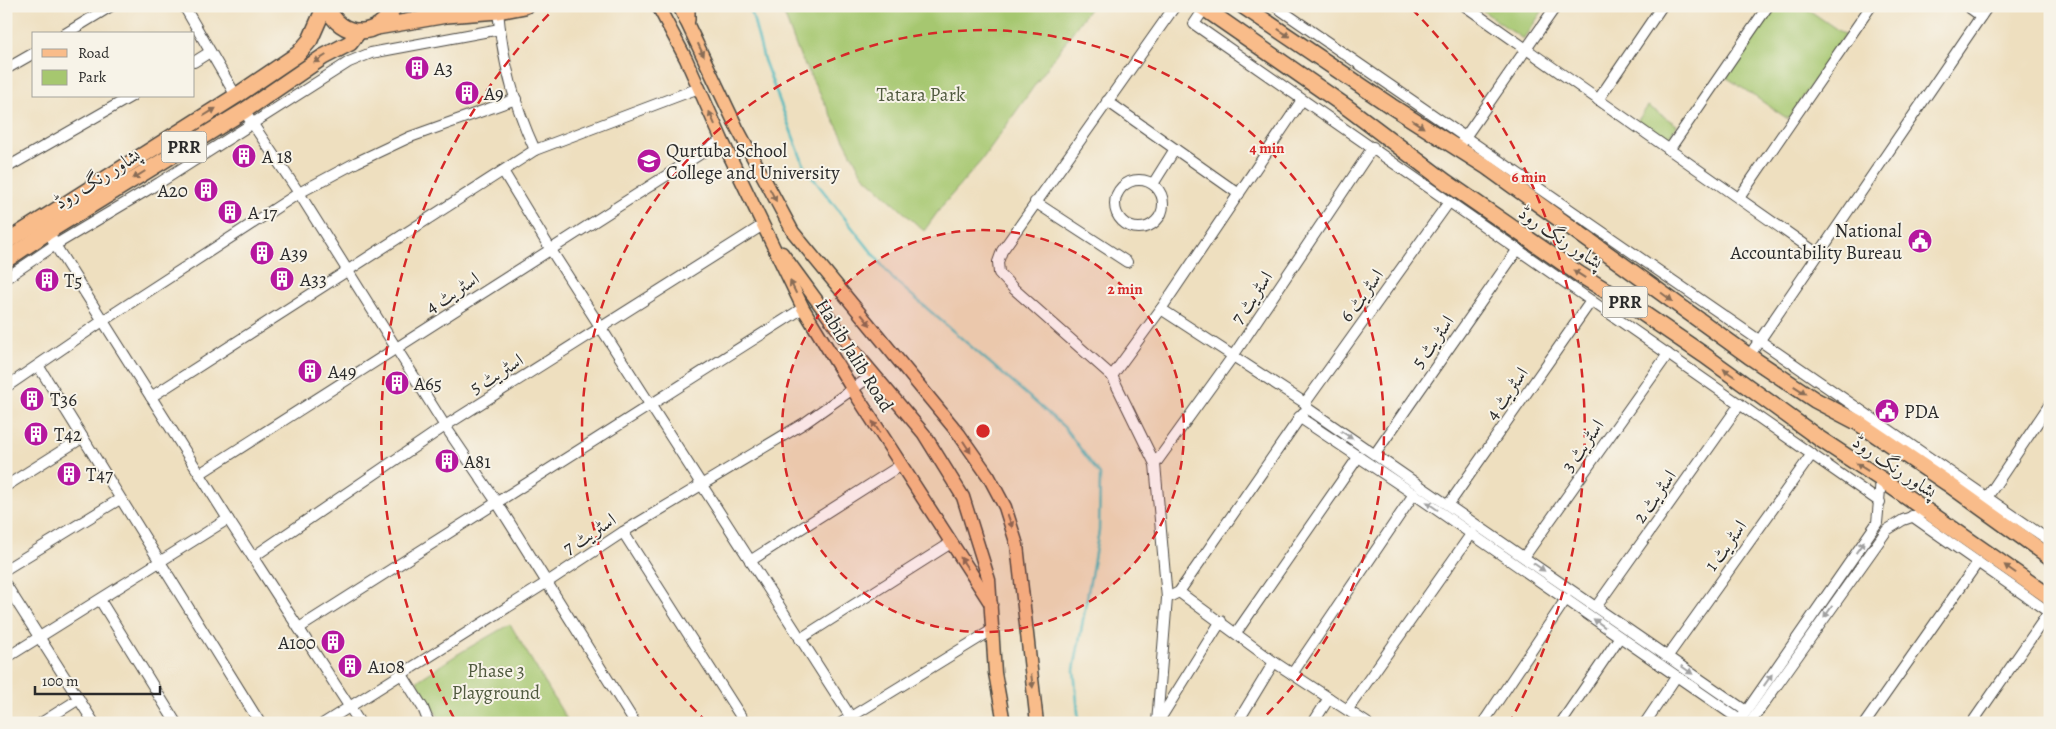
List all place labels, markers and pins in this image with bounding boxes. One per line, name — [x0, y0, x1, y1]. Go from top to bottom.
building icon: A3 — [404, 55, 430, 81]
place label: A3 — [433, 56, 453, 82]
building icon: A9 — [454, 80, 480, 106]
place label: A9 — [483, 81, 504, 107]
place label: Qurtuba School College and University — [666, 138, 840, 186]
building icon: A 18 — [231, 143, 257, 169]
place label: A 18 — [261, 144, 293, 170]
school or university icon: Qurtuba School College and University — [636, 148, 662, 174]
building icon: A20 — [193, 177, 219, 203]
place label: A20 — [157, 178, 188, 204]
building icon: A 17 — [217, 199, 243, 225]
place label: A 17 — [247, 200, 277, 226]
place label: National Accountability Bureau — [1730, 218, 1903, 266]
public building icon: National Accountability Bureau — [1907, 228, 1933, 254]
building icon: A39 — [249, 240, 275, 266]
place label: A39 — [279, 241, 308, 267]
building icon: A33 — [269, 266, 295, 292]
building icon: T5 — [34, 267, 60, 293]
place label: A33 — [299, 267, 327, 293]
place label: T5 — [64, 268, 83, 294]
building icon: A49 — [297, 358, 323, 384]
place label: A49 — [327, 359, 356, 385]
building icon: A65 — [384, 370, 410, 396]
place label: A65 — [413, 371, 442, 397]
building icon: T36 — [19, 386, 45, 412]
place label: T36 — [50, 387, 77, 413]
public building icon: PDA — [1874, 398, 1900, 424]
place label: PDA — [1904, 399, 1940, 425]
building icon: T42 — [23, 421, 49, 447]
place label: T42 — [54, 422, 82, 448]
centre of rings — [974, 422, 992, 440]
building icon: A81 — [434, 448, 460, 474]
place label: A81 — [463, 449, 491, 475]
building icon: T47 — [56, 461, 82, 487]
place label: T47 — [86, 462, 113, 488]
building icon: A100 — [320, 629, 346, 655]
place label: A100 — [277, 630, 316, 656]
building icon: A108 — [337, 653, 363, 679]
place label: A108 — [367, 654, 405, 680]

